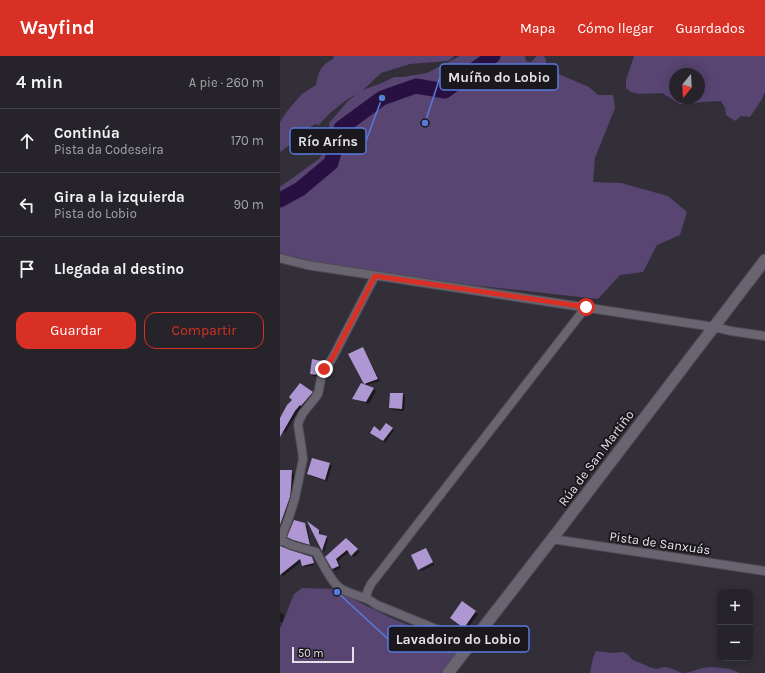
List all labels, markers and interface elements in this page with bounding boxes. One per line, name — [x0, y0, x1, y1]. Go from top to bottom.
text: Wayfind — [20, 17, 95, 39]
text: Mapa — [520, 20, 555, 37]
text: Cómo llegar — [577, 20, 653, 37]
text: Guardados — [675, 20, 745, 37]
callout: Muíño do Lobio — [440, 64, 558, 90]
north arrow — [669, 68, 705, 104]
text: Muíño do Lobio — [448, 69, 550, 86]
text: 4 min — [16, 72, 63, 92]
text: A pie · 260 m — [189, 75, 264, 90]
text: Continúa — [54, 124, 120, 142]
callout: Río Aríns — [290, 128, 366, 154]
icon: ahead — [16, 130, 38, 152]
text: 170 m — [231, 133, 264, 148]
text: Río Aríns — [298, 133, 358, 150]
text: Pista da Codeseira — [54, 142, 164, 157]
text: Gira a la izquierda — [54, 188, 185, 206]
icon: left — [16, 194, 38, 216]
text: 90 m — [233, 197, 264, 212]
text: Pista do Lobio — [54, 206, 137, 221]
icon: arrive — [16, 258, 38, 280]
text: Llegada al destino — [54, 260, 184, 278]
route start — [577, 298, 595, 316]
button: Guardar — [16, 312, 136, 349]
button: Compartir — [144, 312, 264, 349]
route end — [315, 360, 333, 378]
street label: Rúa de San Martiño — [555, 407, 637, 509]
street label: Pista de Sanxuás — [609, 528, 712, 558]
map controls — [717, 589, 753, 661]
button: + — [717, 589, 753, 625]
button: − — [717, 625, 753, 661]
callout: Lavadoiro do Lobio — [388, 626, 529, 652]
text: Lavadoiro do Lobio — [396, 631, 520, 648]
scale bar — [292, 645, 354, 664]
text: 50 m — [298, 647, 324, 660]

